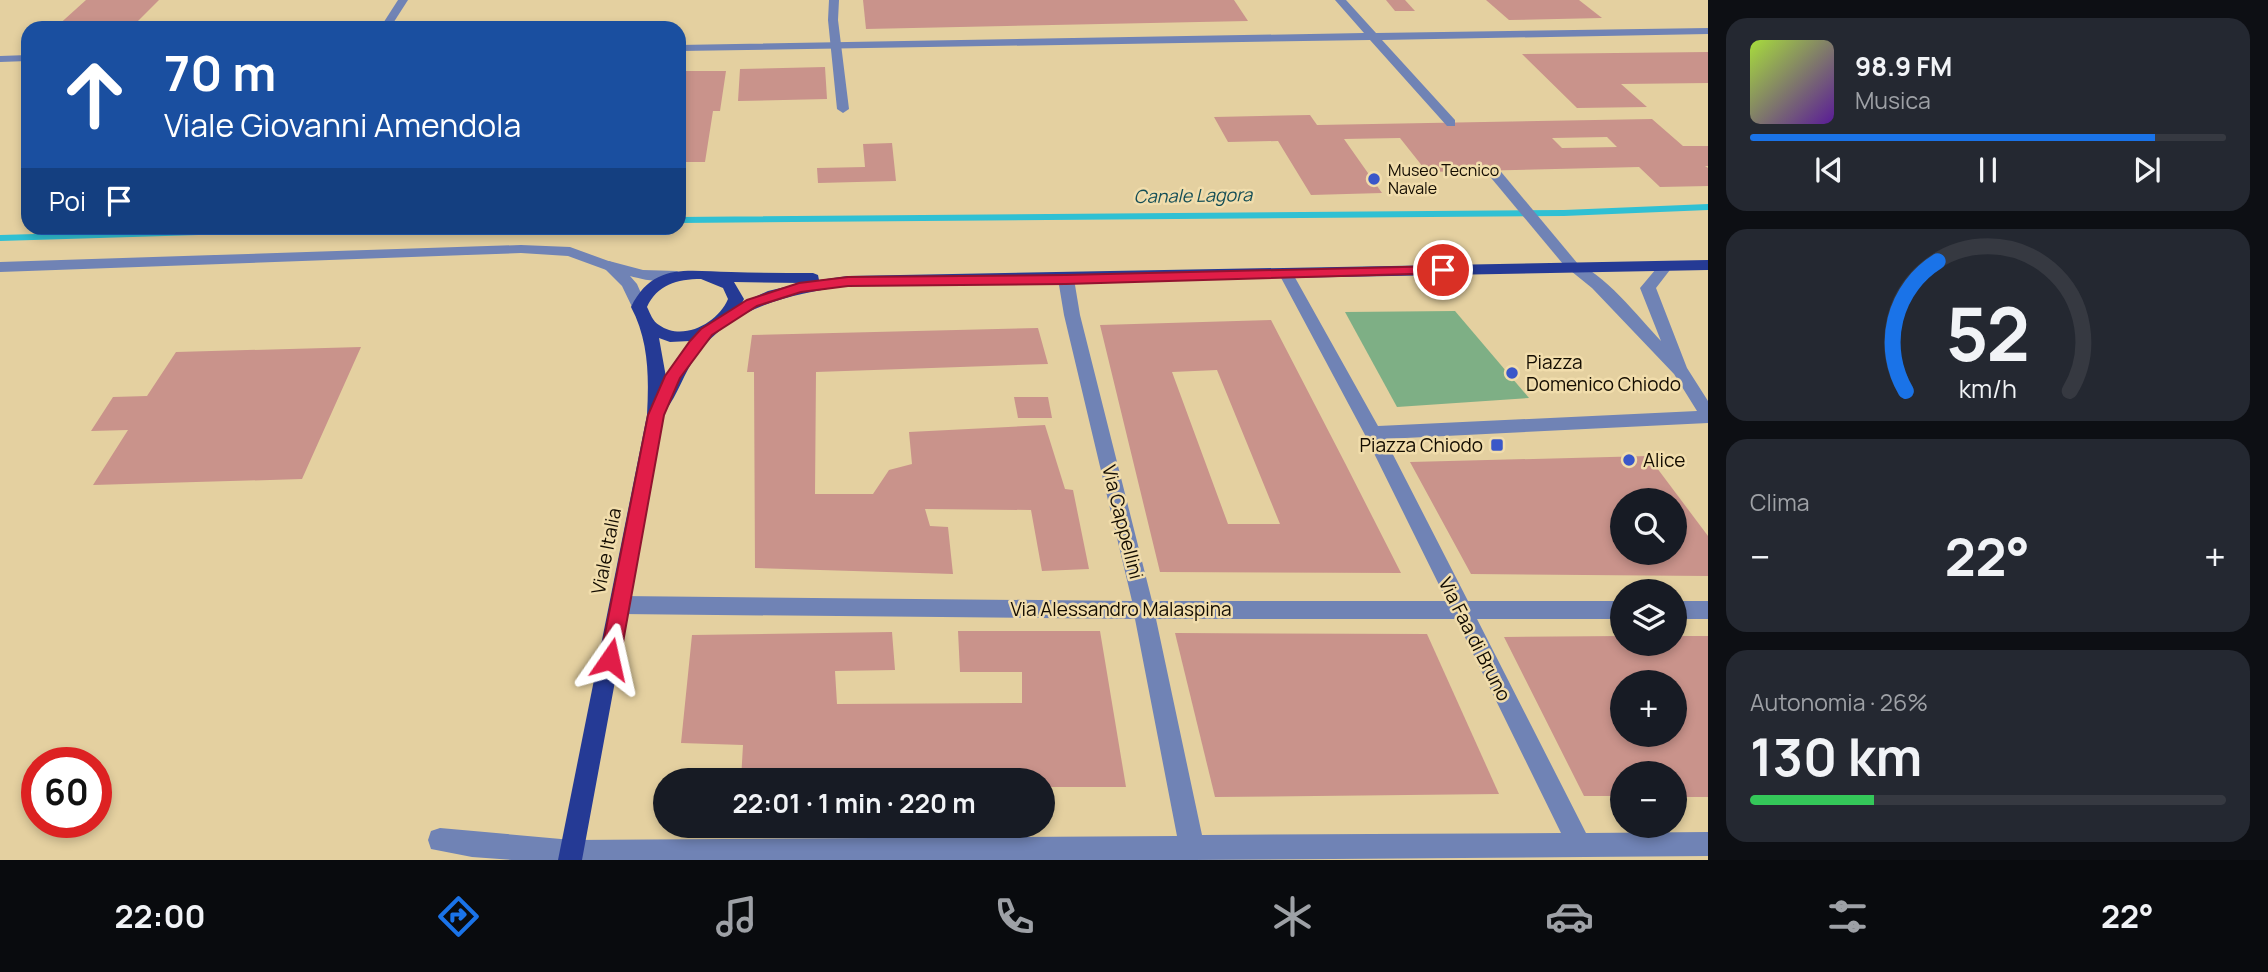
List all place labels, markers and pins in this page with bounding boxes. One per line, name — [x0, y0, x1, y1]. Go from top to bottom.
place label: Museo Tecnico Navale — [1388, 159, 1499, 199]
marker: Museo Tecnico Navale — [1366, 171, 1382, 187]
pin — [1413, 240, 1473, 300]
place label: Piazza Domenico Chiodo — [1526, 349, 1681, 397]
marker: Piazza Domenico Chiodo — [1504, 365, 1520, 381]
place label: Piazza Chiodo — [1360, 432, 1483, 458]
marker: Piazza Chiodo — [1489, 437, 1505, 453]
place label: Alice — [1643, 447, 1685, 473]
marker: Alice — [1621, 452, 1637, 468]

